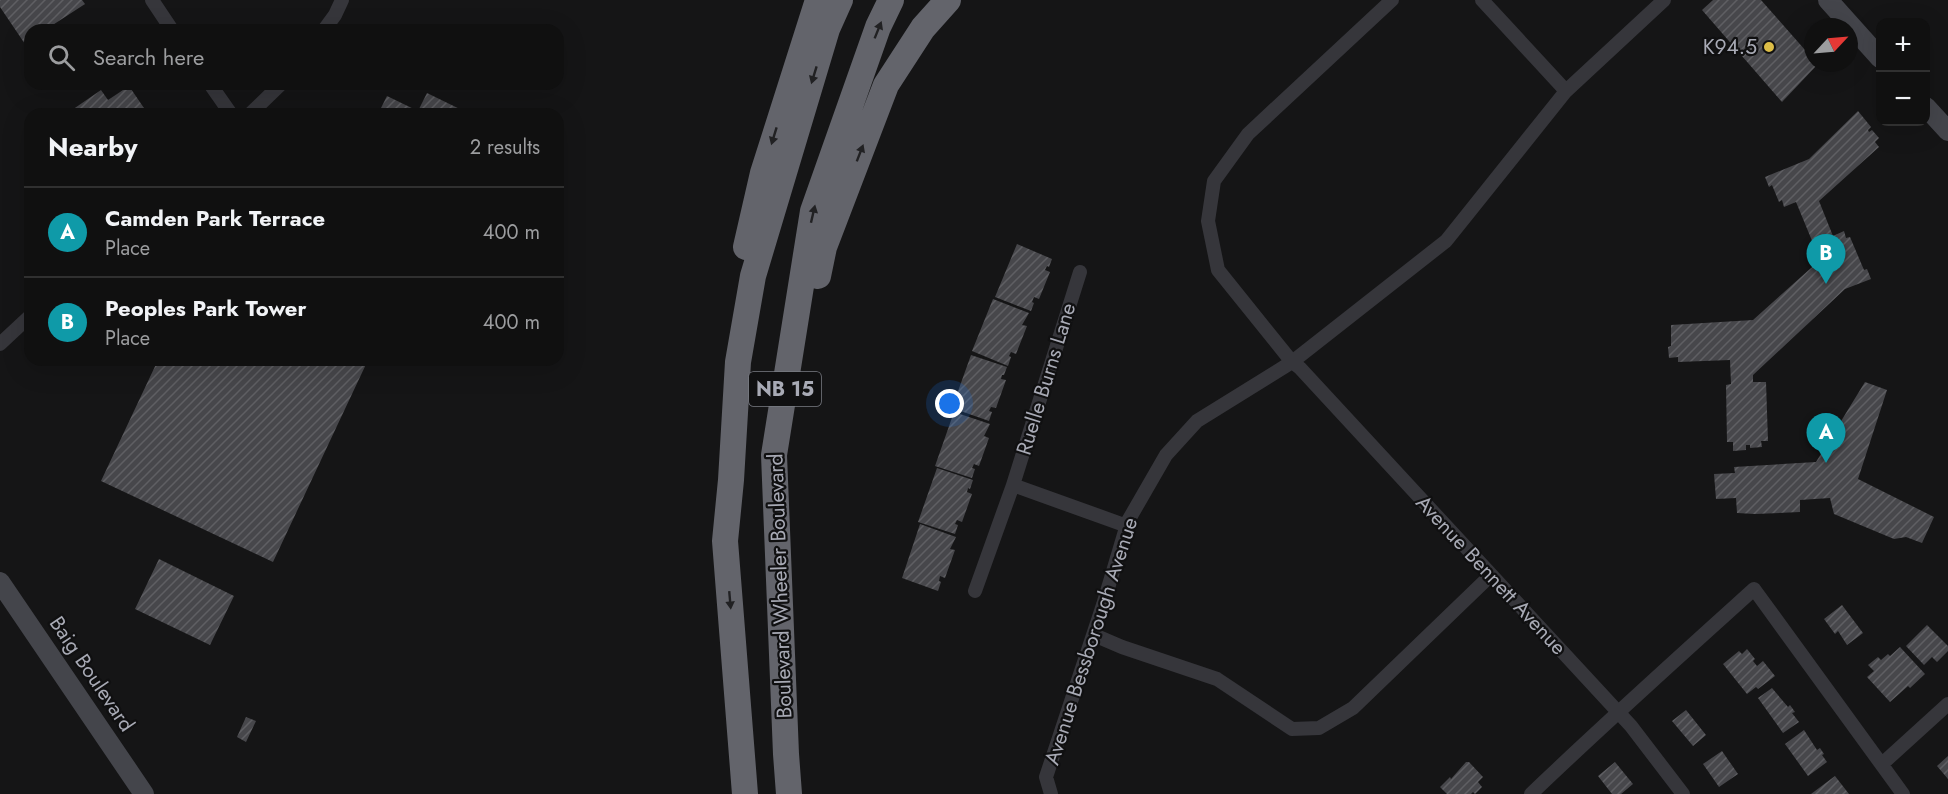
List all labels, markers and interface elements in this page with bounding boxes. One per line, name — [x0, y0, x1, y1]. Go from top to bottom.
north arrow — [1804, 18, 1858, 72]
map controls — [1876, 18, 1930, 126]
button: + — [1876, 18, 1930, 72]
one-way arrow — [874, 21, 883, 39]
search box — [24, 24, 564, 90]
place label: K94.5 — [1703, 32, 1757, 62]
marker: K94.5 — [1762, 40, 1776, 54]
icon: search — [45, 41, 78, 74]
text: Search here — [93, 41, 204, 73]
one-way arrow — [809, 66, 818, 84]
button: − — [1876, 72, 1930, 126]
one-way arrow — [769, 127, 779, 145]
text: Nearby — [48, 128, 137, 166]
text: 2 results — [470, 133, 540, 162]
one-way arrow — [856, 144, 865, 162]
text: Camden Park Terrace — [105, 202, 325, 234]
one-way arrow — [809, 205, 819, 223]
text: A — [60, 218, 75, 247]
text: 400 m — [483, 218, 540, 247]
text: Place — [105, 234, 150, 263]
pin: B — [1806, 234, 1846, 284]
text: Peoples Park Tower — [105, 292, 306, 324]
street label: Ruelle Burns Lane — [1009, 299, 1083, 459]
text: B — [61, 308, 74, 337]
text: 400 m — [483, 308, 540, 337]
text: Place — [105, 324, 150, 353]
road number: NB 15 — [749, 372, 821, 406]
your location — [935, 389, 964, 418]
pin: A — [1806, 414, 1846, 463]
street label: Boulevard Wheeler Boulevard — [760, 453, 800, 719]
street label: Avenue Bennett Avenue — [1409, 488, 1573, 662]
street label: Avenue Bessborough Avenue — [1037, 513, 1145, 769]
one-way arrow — [725, 590, 734, 609]
street label: Baig Boulevard — [42, 610, 142, 738]

